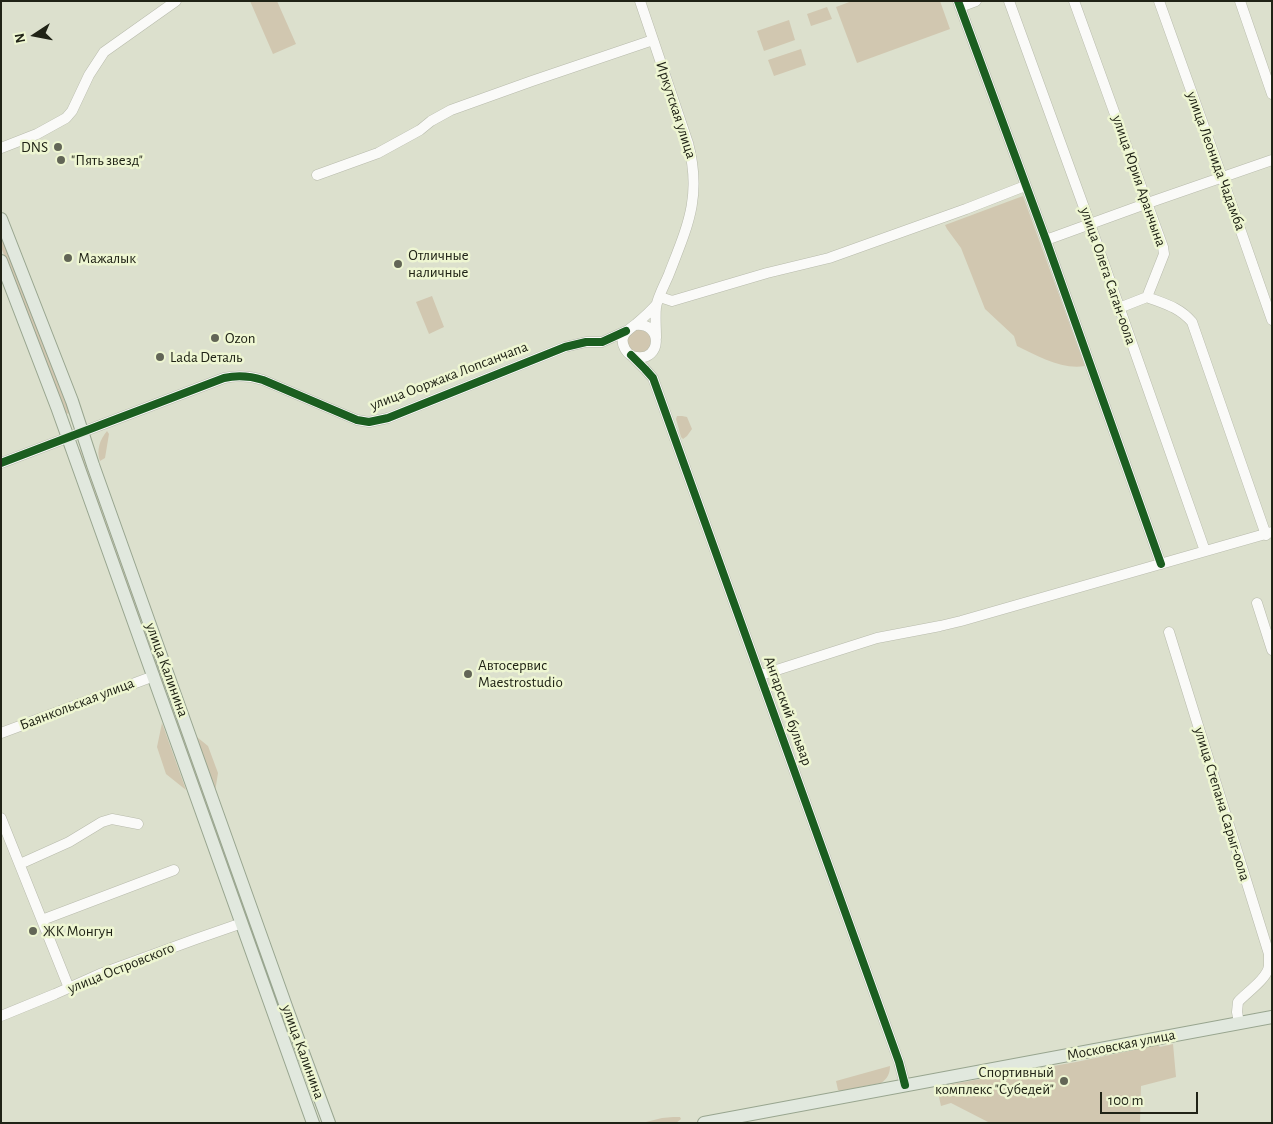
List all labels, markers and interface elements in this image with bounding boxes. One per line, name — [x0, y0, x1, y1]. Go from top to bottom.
north arrow — [10, 10, 60, 60]
text: N — [12, 32, 28, 44]
street label: Иркутская улица — [652, 59, 700, 161]
street label: улица Леонида Чадамба — [1182, 89, 1250, 233]
street label: улица Юрия Аранчына — [1108, 113, 1170, 249]
place label: DNS — [21, 138, 48, 156]
marker: DNS — [52, 141, 64, 153]
place label: "Пять звезд" — [71, 151, 143, 169]
marker: "Пять звезд" — [55, 154, 67, 166]
street label: улица Олега Саган-оола — [1076, 205, 1140, 347]
place label: Отличные наличные — [408, 246, 469, 281]
place label: Мажалык — [78, 249, 136, 267]
marker: Мажалык — [62, 252, 74, 264]
marker: Отличные наличные — [392, 258, 404, 270]
place label: Ozon — [225, 329, 255, 347]
marker: Ozon — [209, 332, 221, 344]
street label: улица Ооржака Лопсанчапа — [368, 338, 530, 414]
place label: Lada Dеталь — [170, 348, 242, 366]
marker: Lada Dеталь — [154, 351, 166, 363]
street label: улица Калинина — [142, 620, 192, 720]
street label: Ангарский бульвар — [760, 654, 816, 768]
place label: Автосервис Maestrostudio — [478, 656, 563, 691]
marker: Автосервис Maestrostudio — [462, 668, 474, 680]
street label: Баянкольская улица — [17, 674, 137, 734]
street label: улица Степана Сарыг-оола — [1190, 725, 1254, 883]
place label: ЖК Монгун — [43, 922, 113, 940]
marker: ЖК Монгун — [27, 925, 39, 937]
street label: улица Островского — [65, 938, 177, 998]
street label: улица Калинина — [278, 1002, 328, 1102]
street label: Московская улица — [1065, 1026, 1177, 1064]
place label: Спортивный комплекс "Субедей" — [935, 1063, 1054, 1098]
marker: Спортивный комплекс "Субедей" — [1058, 1075, 1070, 1087]
scale bar — [1103, 1082, 1200, 1114]
text: 100 m — [1108, 1093, 1143, 1108]

